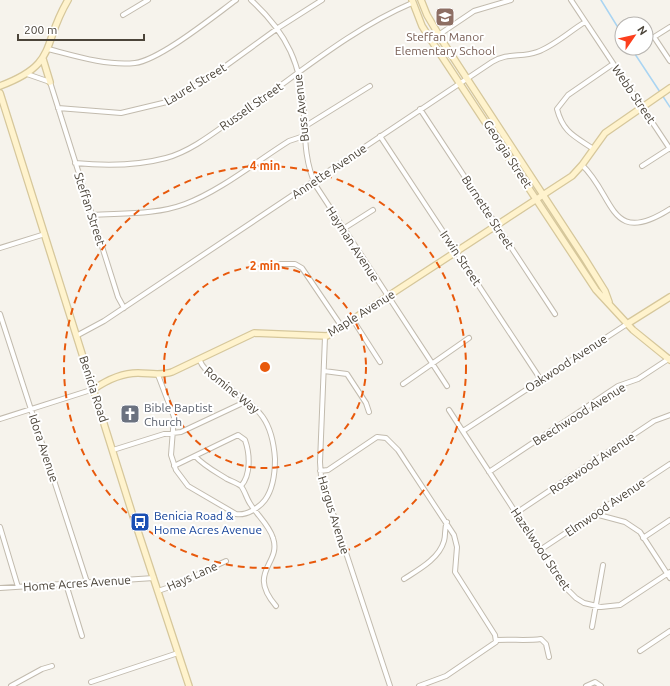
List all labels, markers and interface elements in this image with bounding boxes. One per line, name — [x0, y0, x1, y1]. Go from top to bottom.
school or university icon: Steffan Manor Elementary School — [434, 6, 456, 28]
scale bar — [18, 16, 144, 42]
north arrow — [614, 16, 654, 56]
text: 200 m — [24, 23, 57, 36]
text: N — [635, 24, 650, 37]
place label: Steffan Manor Elementary School — [395, 30, 495, 57]
street label: Laurel Street — [162, 60, 228, 108]
street label: Webb Street — [610, 62, 659, 126]
street label: Buss Avenue — [291, 73, 311, 143]
street label: Russell Street — [217, 79, 285, 133]
street label: Georgia Street — [481, 118, 535, 191]
street label: Annette Avenue — [289, 141, 369, 201]
text: 4 min — [250, 159, 280, 172]
street label: Steffan Street — [72, 171, 108, 247]
street label: Burnette Street — [459, 173, 517, 251]
street label: Hayman Avenue — [324, 204, 382, 284]
street label: Irwin Street — [438, 228, 484, 288]
text: 2 min — [250, 259, 280, 272]
street label: Maple Avenue — [325, 287, 397, 339]
street label: Oakwood Avenue — [523, 332, 609, 394]
street label: Benicia Road — [77, 354, 111, 424]
centre of rings — [258, 360, 272, 374]
street label: Romine Way — [202, 364, 262, 416]
street label: Beechwood Avenue — [530, 380, 628, 448]
place label: Bible Baptist Church — [144, 401, 213, 428]
church icon: Bible Baptist Church — [119, 403, 141, 425]
street label: Idora Avenue — [27, 412, 61, 484]
street label: Rosewood Avenue — [547, 430, 637, 496]
street label: Hargus Avenue — [316, 474, 352, 556]
street label: Elmwood Avenue — [562, 475, 648, 539]
street label: Hazelwood Street — [509, 505, 573, 593]
place label: Benicia Road & Home Acres Avenue — [154, 509, 262, 536]
bus stop icon: Benicia Road & Home Acres Avenue — [129, 511, 151, 533]
street label: Hays Lane — [165, 559, 219, 593]
street label: Home Acres Avenue — [23, 573, 131, 593]

